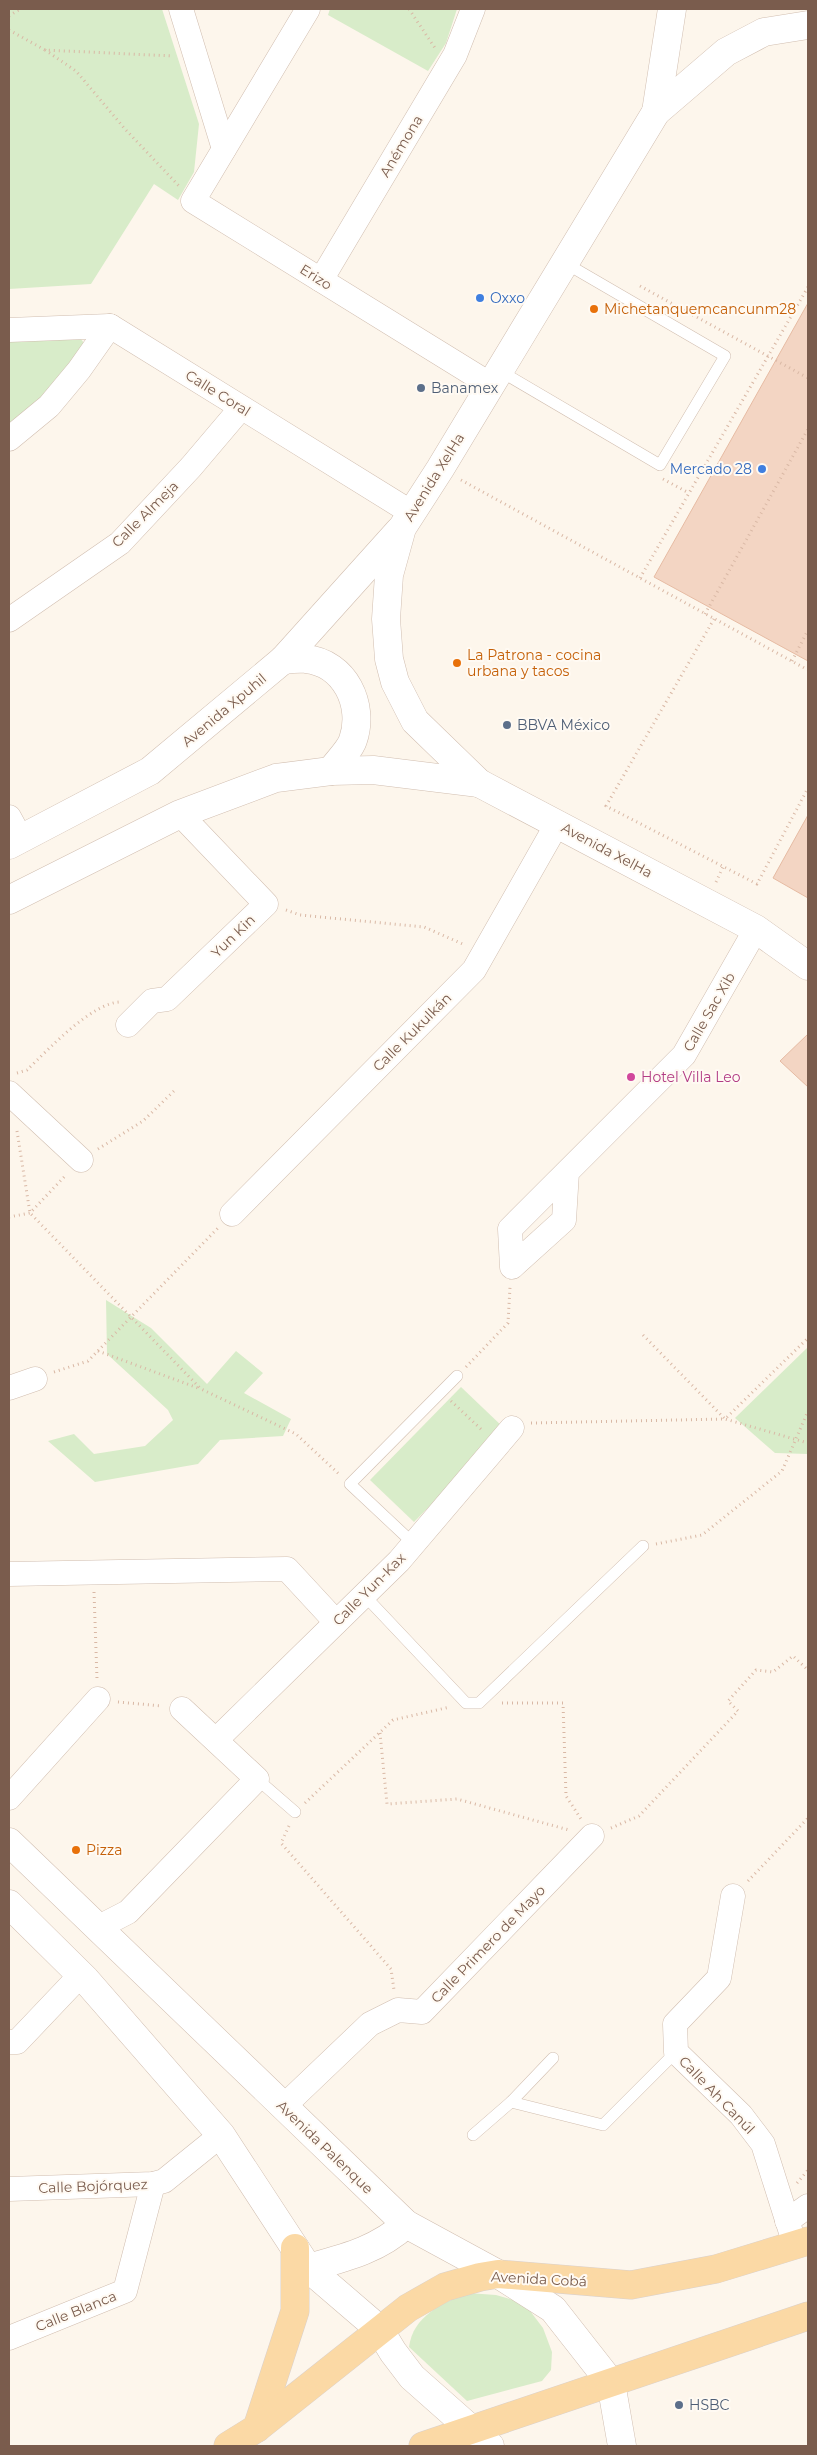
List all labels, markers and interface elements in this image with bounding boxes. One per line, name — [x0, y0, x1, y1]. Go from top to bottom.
street label: Anémona — [375, 112, 427, 180]
street label: Erizo — [297, 260, 336, 294]
place label: Oxxo — [490, 289, 525, 307]
marker: Oxxo — [474, 292, 486, 304]
place label: Michetanquemcancunm28 — [604, 300, 796, 318]
marker: Michetanquemcancunm28 — [588, 303, 600, 315]
street label: Calle Coral — [182, 366, 254, 420]
place label: Banamex — [431, 379, 499, 397]
marker: Banamex — [415, 382, 427, 394]
street label: Avenida XelHa — [400, 429, 468, 525]
place label: Mercado 28 — [670, 460, 752, 478]
marker: Mercado 28 — [756, 463, 768, 475]
street label: Calle Almeja — [108, 477, 182, 551]
place label: La Patrona - cocina urbana y tacos — [467, 646, 601, 680]
marker: La Patrona - cocina urbana y tacos — [451, 657, 463, 669]
street label: Avenida Xpuhil — [178, 669, 270, 751]
place label: BBVA México — [517, 716, 610, 734]
marker: BBVA México — [501, 719, 513, 731]
street label: Avenida XelHa — [558, 818, 656, 882]
street label: Yun Kin — [207, 911, 259, 961]
street label: Calle Sac Xib — [679, 969, 739, 1055]
street label: Calle Kukulkán — [369, 989, 455, 1075]
place label: Hotel Villa Leo — [641, 1068, 741, 1086]
marker: Hotel Villa Leo — [625, 1071, 637, 1083]
street label: Calle Yun-Kax — [329, 1548, 410, 1629]
place label: Pizza — [86, 1841, 122, 1859]
marker: Pizza — [70, 1844, 82, 1856]
street label: Calle Primero de Mayo — [427, 1881, 549, 2007]
street label: Calle Ah Canúl — [675, 2052, 759, 2138]
street label: Avenida Palenque — [273, 2096, 377, 2198]
street label: Calle Bojórquez — [38, 2175, 148, 2197]
street label: Avenida Cobá — [490, 2267, 588, 2291]
street label: Calle Blanca — [33, 2287, 119, 2335]
place label: HSBC — [689, 2396, 730, 2414]
marker: HSBC — [673, 2399, 685, 2411]

